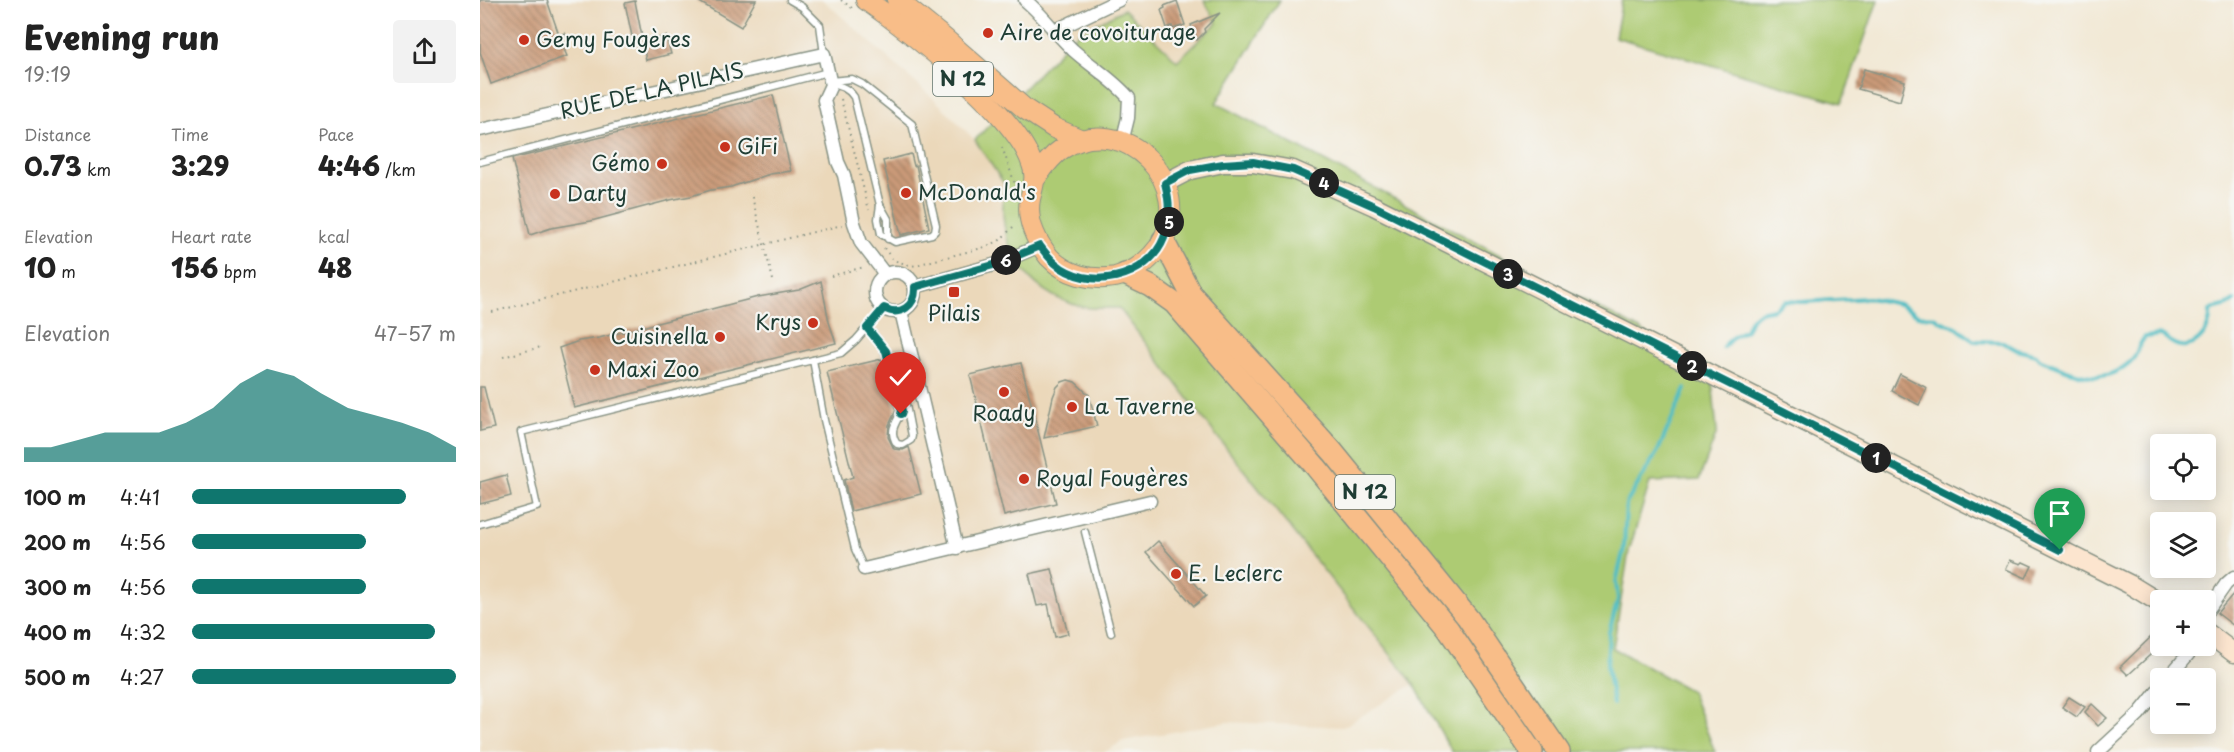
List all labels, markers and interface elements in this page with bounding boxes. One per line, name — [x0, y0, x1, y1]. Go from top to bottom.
text: Evening run — [24, 11, 219, 61]
place label: Aire de covoiturage — [1000, 15, 1196, 47]
button: share — [393, 20, 456, 83]
place label: Gemy Fougères — [536, 22, 691, 54]
marker: Aire de covoiturage — [981, 26, 995, 40]
marker: Gemy Fougères — [517, 33, 531, 47]
street label: RUE DE LA PILAIS — [556, 52, 747, 126]
text: 19:19 — [24, 59, 71, 89]
road number: N 12 — [933, 62, 993, 96]
text: Distance — [24, 122, 91, 146]
text: Time — [171, 122, 209, 146]
text: Pace — [318, 122, 354, 146]
place label: GiFi — [737, 129, 778, 161]
marker: GiFi — [718, 140, 732, 154]
text: 0.73 — [24, 146, 82, 185]
text: 3:29 — [171, 146, 229, 185]
text: 4:46 — [318, 146, 380, 185]
place label: Gémo — [591, 146, 650, 178]
text: km — [82, 157, 111, 181]
text: /km — [380, 157, 416, 181]
marker: Gémo — [655, 157, 669, 171]
pin: 4 — [1309, 168, 1339, 198]
text: 4 — [1319, 171, 1329, 195]
place label: McDonald's — [918, 175, 1036, 207]
place label: Darty — [567, 176, 627, 208]
marker: McDonald's — [899, 186, 913, 200]
marker: Darty — [548, 187, 562, 201]
pin: 5 — [1154, 207, 1184, 237]
text: 5 — [1164, 210, 1174, 234]
text: Elevation — [24, 224, 93, 248]
text: Heart rate — [171, 224, 252, 248]
text: kcal — [318, 224, 350, 248]
pin: 6 — [991, 245, 1021, 275]
text: 10 — [24, 248, 56, 287]
text: 156 — [171, 248, 218, 287]
text: 48 — [318, 248, 352, 287]
text: 6 — [1000, 248, 1012, 272]
text: m — [56, 259, 76, 283]
text: bpm — [218, 259, 257, 283]
pin: 3 — [1493, 259, 1523, 289]
text: 3 — [1503, 262, 1513, 286]
marker: Pilais — [947, 285, 961, 299]
place label: Pilais — [928, 296, 980, 328]
place label: Krys — [755, 305, 801, 337]
marker: Krys — [806, 316, 820, 330]
text: Elevation — [24, 318, 110, 348]
text: 47–57 m — [374, 318, 456, 348]
place label: Cuisinella — [610, 319, 708, 351]
marker: Cuisinella — [713, 330, 727, 344]
pin: 2 — [1677, 351, 1707, 381]
place label: Maxi Zoo — [607, 352, 699, 384]
pin — [875, 352, 926, 414]
text: 2 — [1686, 354, 1698, 378]
icon: check — [884, 361, 917, 394]
marker: Maxi Zoo — [588, 363, 602, 377]
marker: Roady — [997, 385, 1011, 399]
place label: La Taverne — [1084, 389, 1195, 421]
place label: Roady — [973, 396, 1035, 428]
marker: La Taverne — [1065, 400, 1079, 414]
map controls — [2150, 434, 2216, 734]
button: locate — [2150, 434, 2216, 500]
pin: 1 — [1861, 443, 1891, 473]
text: 1 — [1872, 446, 1880, 470]
place label: Royal Fougères — [1036, 461, 1188, 493]
marker: Royal Fougères — [1017, 472, 1031, 486]
road number: N 12 — [1335, 475, 1395, 509]
text: 100 m — [24, 482, 86, 512]
text: 4:41 — [120, 482, 160, 512]
pin — [2034, 488, 2085, 550]
icon: arrive — [2043, 497, 2076, 530]
button: layers — [2150, 512, 2216, 578]
text: 200 m — [24, 527, 91, 557]
text: 4:56 — [120, 527, 166, 557]
place label: E. Leclerc — [1188, 556, 1283, 588]
marker: E. Leclerc — [1169, 567, 1183, 581]
text: 300 m — [24, 572, 92, 602]
text: 4:56 — [120, 572, 166, 602]
button: + — [2150, 590, 2216, 656]
text: 400 m — [24, 617, 92, 647]
text: 4:32 — [120, 617, 166, 647]
text: 500 m — [24, 662, 91, 692]
text: 4:27 — [120, 662, 164, 692]
button: − — [2150, 668, 2216, 734]

